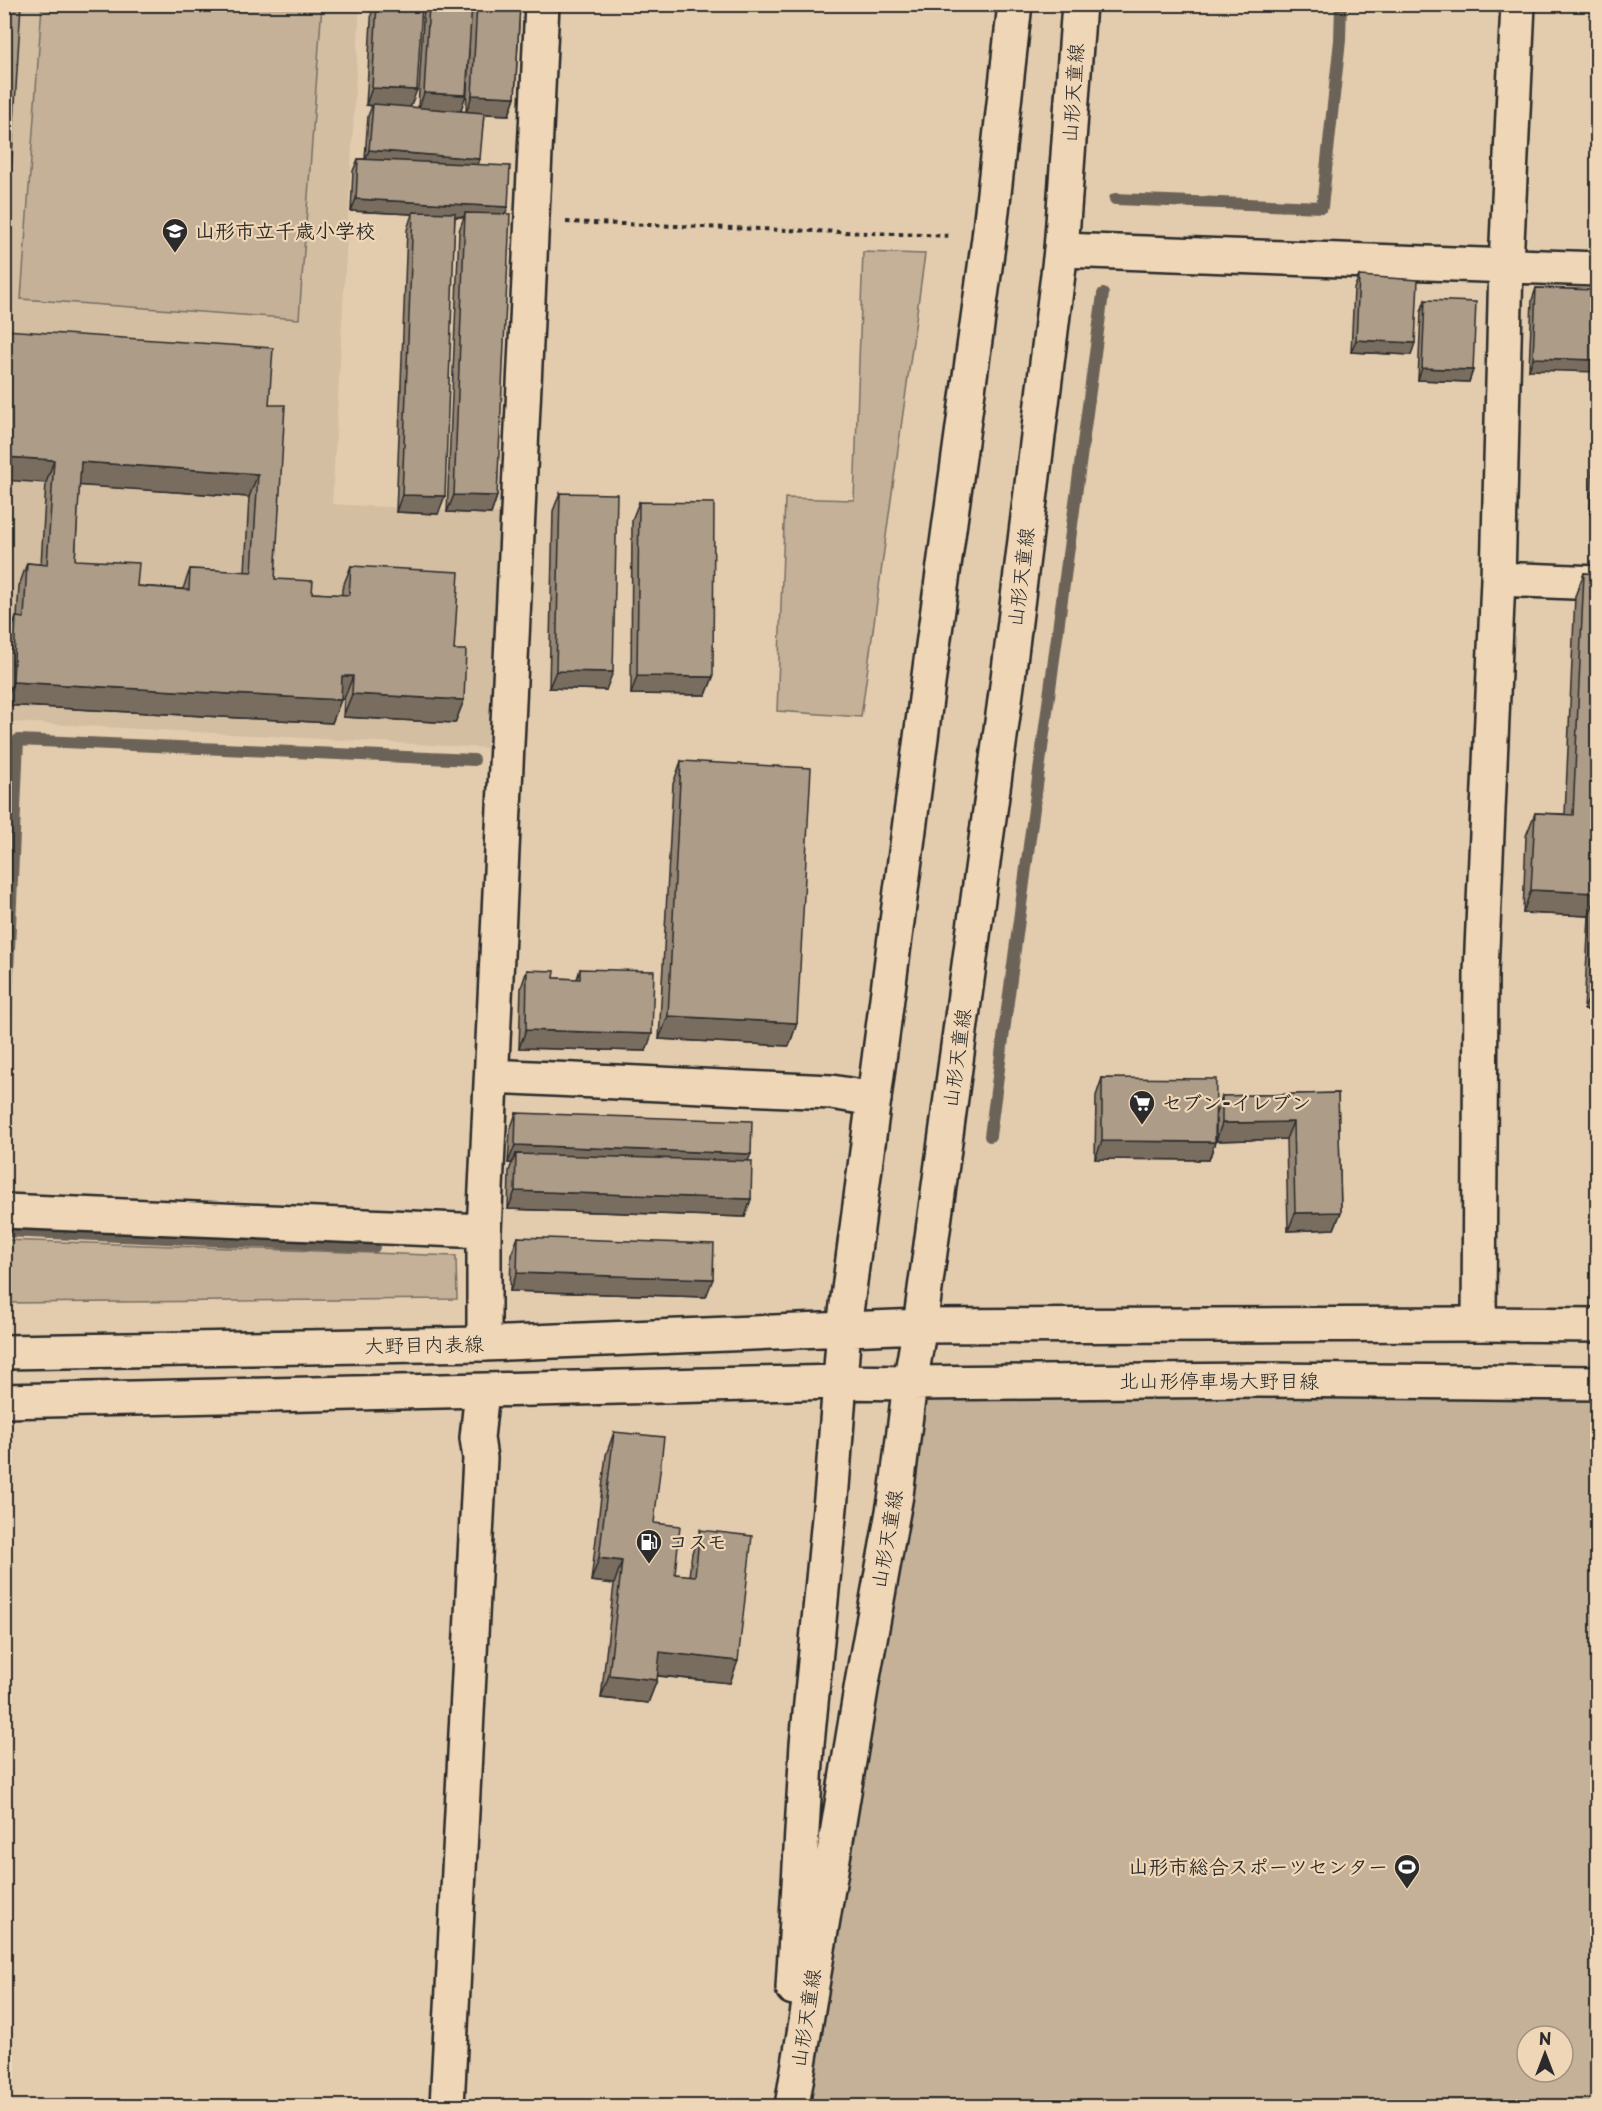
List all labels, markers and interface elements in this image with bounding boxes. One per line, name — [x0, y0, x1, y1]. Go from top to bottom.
street label: 山形天童線 — [1054, 42, 1090, 144]
place label: 山形市立千歳小学校 — [195, 215, 375, 245]
school or university icon: 山形市立千歳小学校 — [160, 216, 190, 254]
street label: 山形天童線 — [999, 525, 1041, 628]
street label: 山形天童線 — [934, 1006, 978, 1109]
place label: セブン-イレブン — [1162, 1087, 1311, 1117]
supermarket icon: セブン-イレブン — [1127, 1088, 1157, 1126]
street label: 大野目内表線 — [364, 1328, 484, 1360]
street label: 北山形停車場大野目線 — [1119, 1365, 1319, 1395]
street label: 山形天童線 — [863, 1487, 909, 1591]
place label: コスモ — [668, 1526, 727, 1556]
fuel station icon: コスモ — [634, 1527, 664, 1565]
place label: 山形市総合スポーツセンター — [1128, 1851, 1388, 1881]
sports icon: 山形市総合スポーツセンター — [1392, 1852, 1422, 1890]
street label: 山形天童線 — [782, 1966, 828, 2070]
north arrow — [1515, 2024, 1575, 2084]
text: N — [1539, 2026, 1551, 2050]

